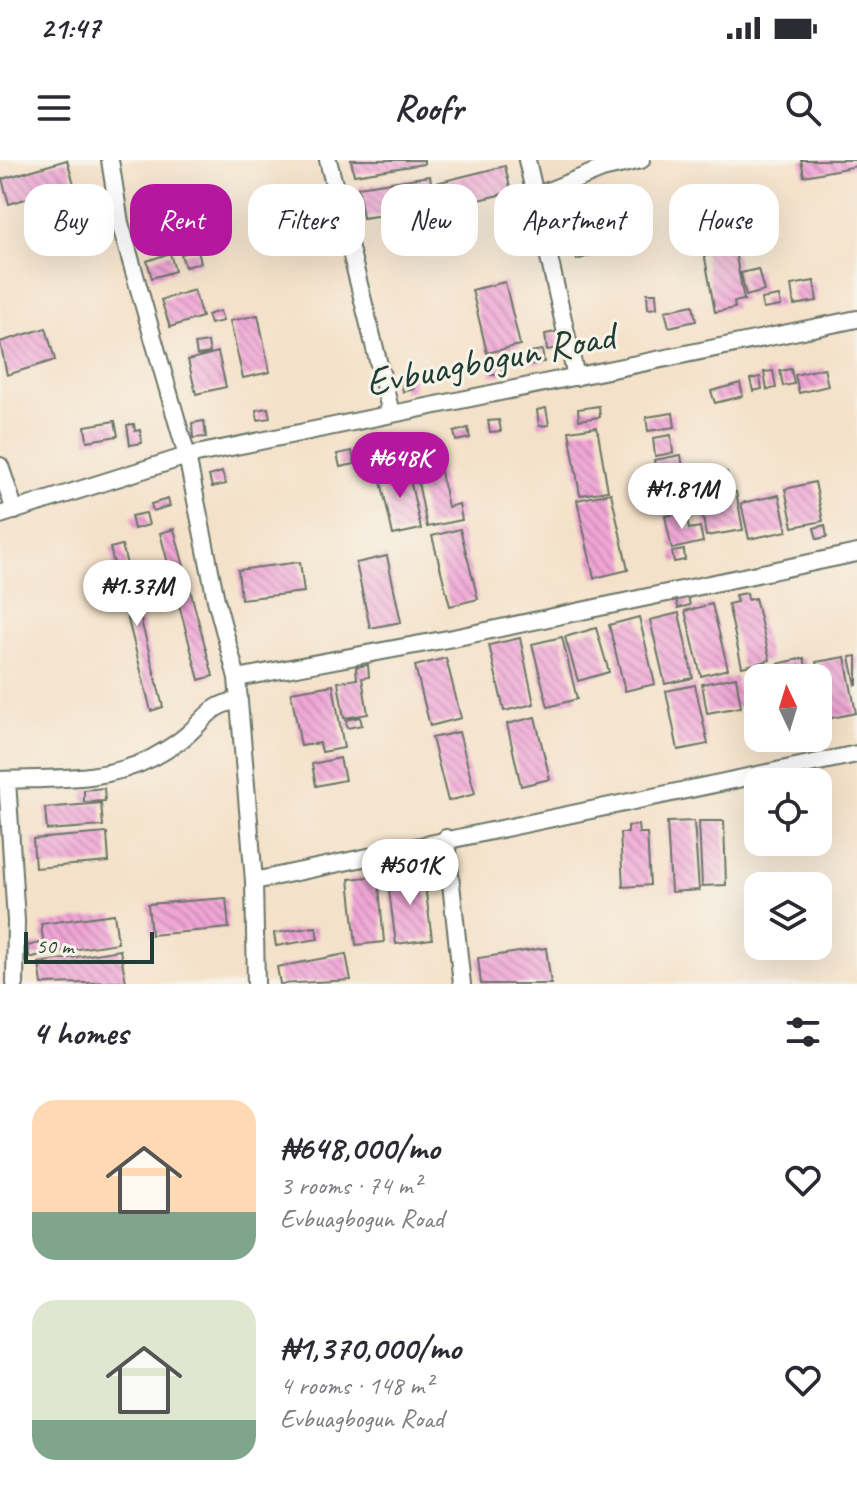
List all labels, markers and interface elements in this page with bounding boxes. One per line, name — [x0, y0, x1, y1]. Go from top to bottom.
text: 21:47 — [40, 9, 100, 47]
text: Roofr — [394, 85, 463, 131]
icon: menu — [32, 86, 76, 130]
icon: search — [781, 86, 825, 130]
chip: Buy — [24, 184, 114, 256]
chip: Rent — [130, 184, 232, 256]
chip: Filters — [248, 184, 365, 256]
chip: New — [381, 184, 478, 256]
chip: Apartment — [494, 184, 653, 256]
chip: House — [669, 184, 779, 256]
street label: Evbuagbogun Road — [362, 309, 625, 408]
pin: ₦648K — [344, 432, 456, 500]
text: ₦648K — [369, 441, 431, 474]
pin: ₦1.81M — [617, 463, 747, 531]
text: ₦1.81M — [646, 472, 718, 505]
pin: ₦1.37M — [72, 560, 202, 628]
text: ₦1.37M — [101, 569, 173, 602]
north arrow — [744, 664, 832, 752]
map controls — [744, 664, 832, 960]
button: locate — [744, 768, 832, 856]
pin: ₦501K — [354, 839, 466, 907]
text: ₦501K — [380, 848, 440, 881]
button: layers — [744, 872, 832, 960]
scale bar — [24, 928, 154, 964]
text: 50 m — [36, 932, 73, 960]
icon: filters — [781, 1010, 825, 1054]
text: 4 homes — [32, 1011, 128, 1054]
text: ₦648,000/mo — [280, 1126, 440, 1169]
icon: home — [96, 1132, 192, 1228]
icon: heart — [781, 1158, 825, 1202]
text: 3 rooms · 74 m² — [280, 1169, 421, 1202]
text: Evbuagbogun Road — [280, 1202, 444, 1235]
text: ₦1,370,000/mo — [280, 1326, 461, 1369]
icon: home — [96, 1332, 192, 1428]
icon: heart — [781, 1358, 825, 1402]
text: 4 rooms · 148 m² — [280, 1369, 432, 1402]
text: Evbuagbogun Road — [280, 1402, 444, 1435]

